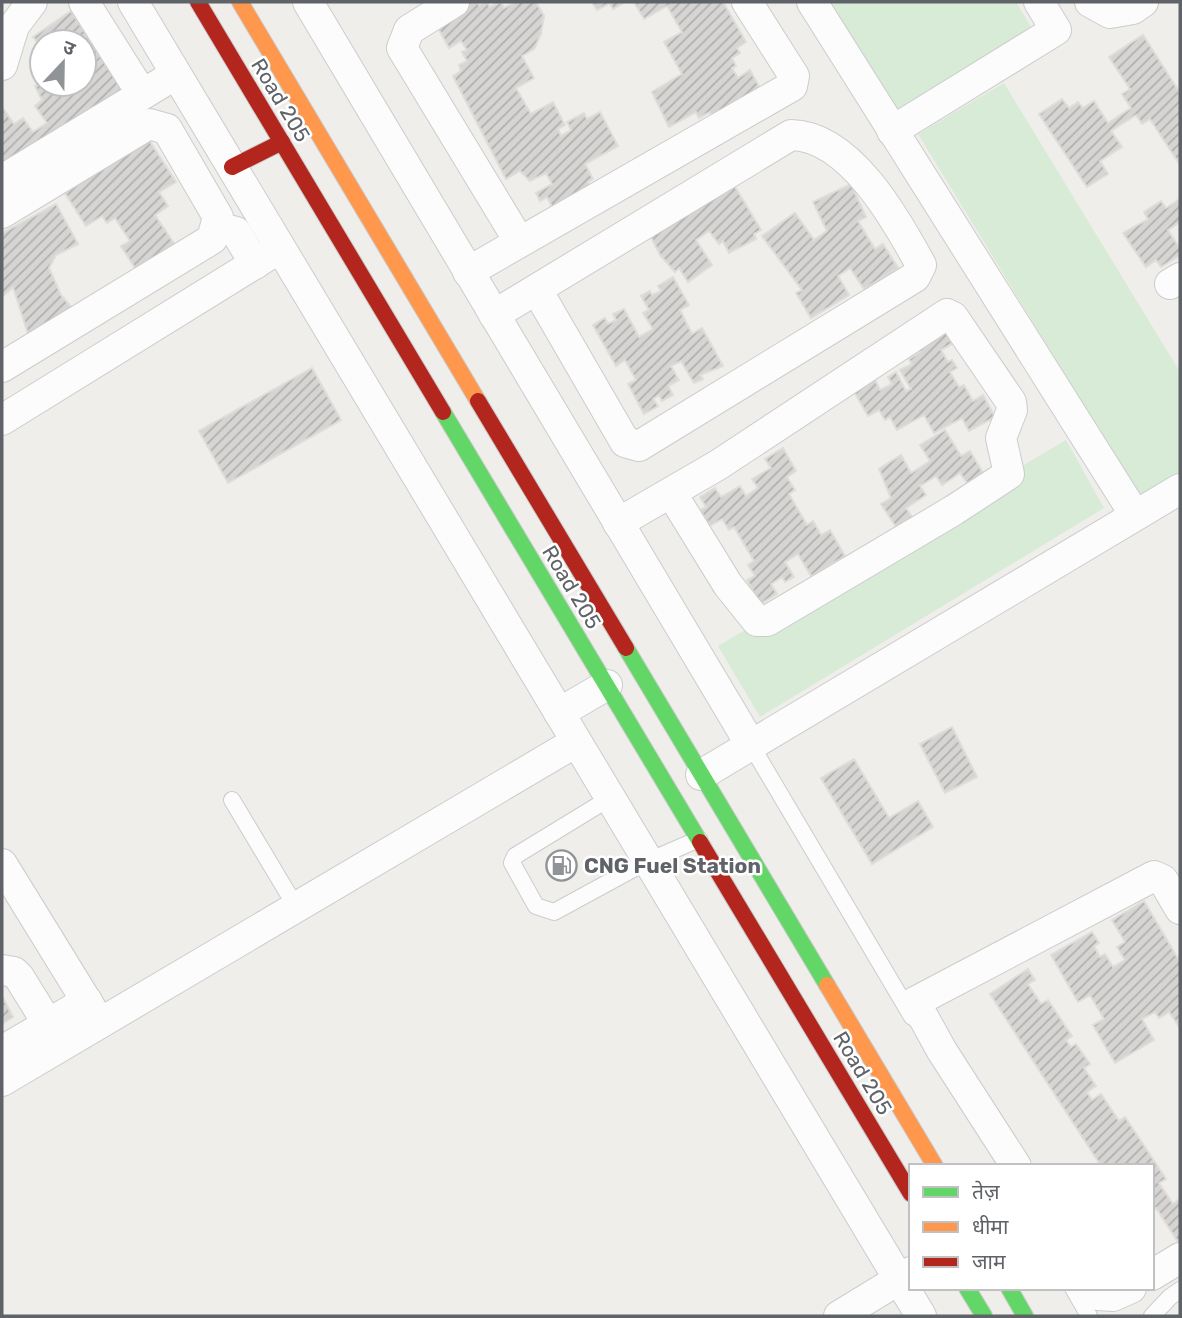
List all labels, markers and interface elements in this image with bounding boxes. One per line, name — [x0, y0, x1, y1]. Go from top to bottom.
north arrow — [28, 28, 98, 98]
text: उ — [60, 35, 79, 61]
street label: Road 205 — [246, 54, 316, 146]
street label: Road 205 — [537, 541, 607, 633]
fuel station icon: CNG Fuel Station — [544, 848, 578, 882]
place label: CNG Fuel Station — [584, 853, 761, 878]
street label: Road 205 — [828, 1027, 898, 1119]
legend — [909, 1164, 1154, 1290]
text: तेज़ — [972, 1179, 1000, 1204]
text: धीमा — [972, 1214, 1009, 1239]
text: जाम — [972, 1249, 1006, 1274]

